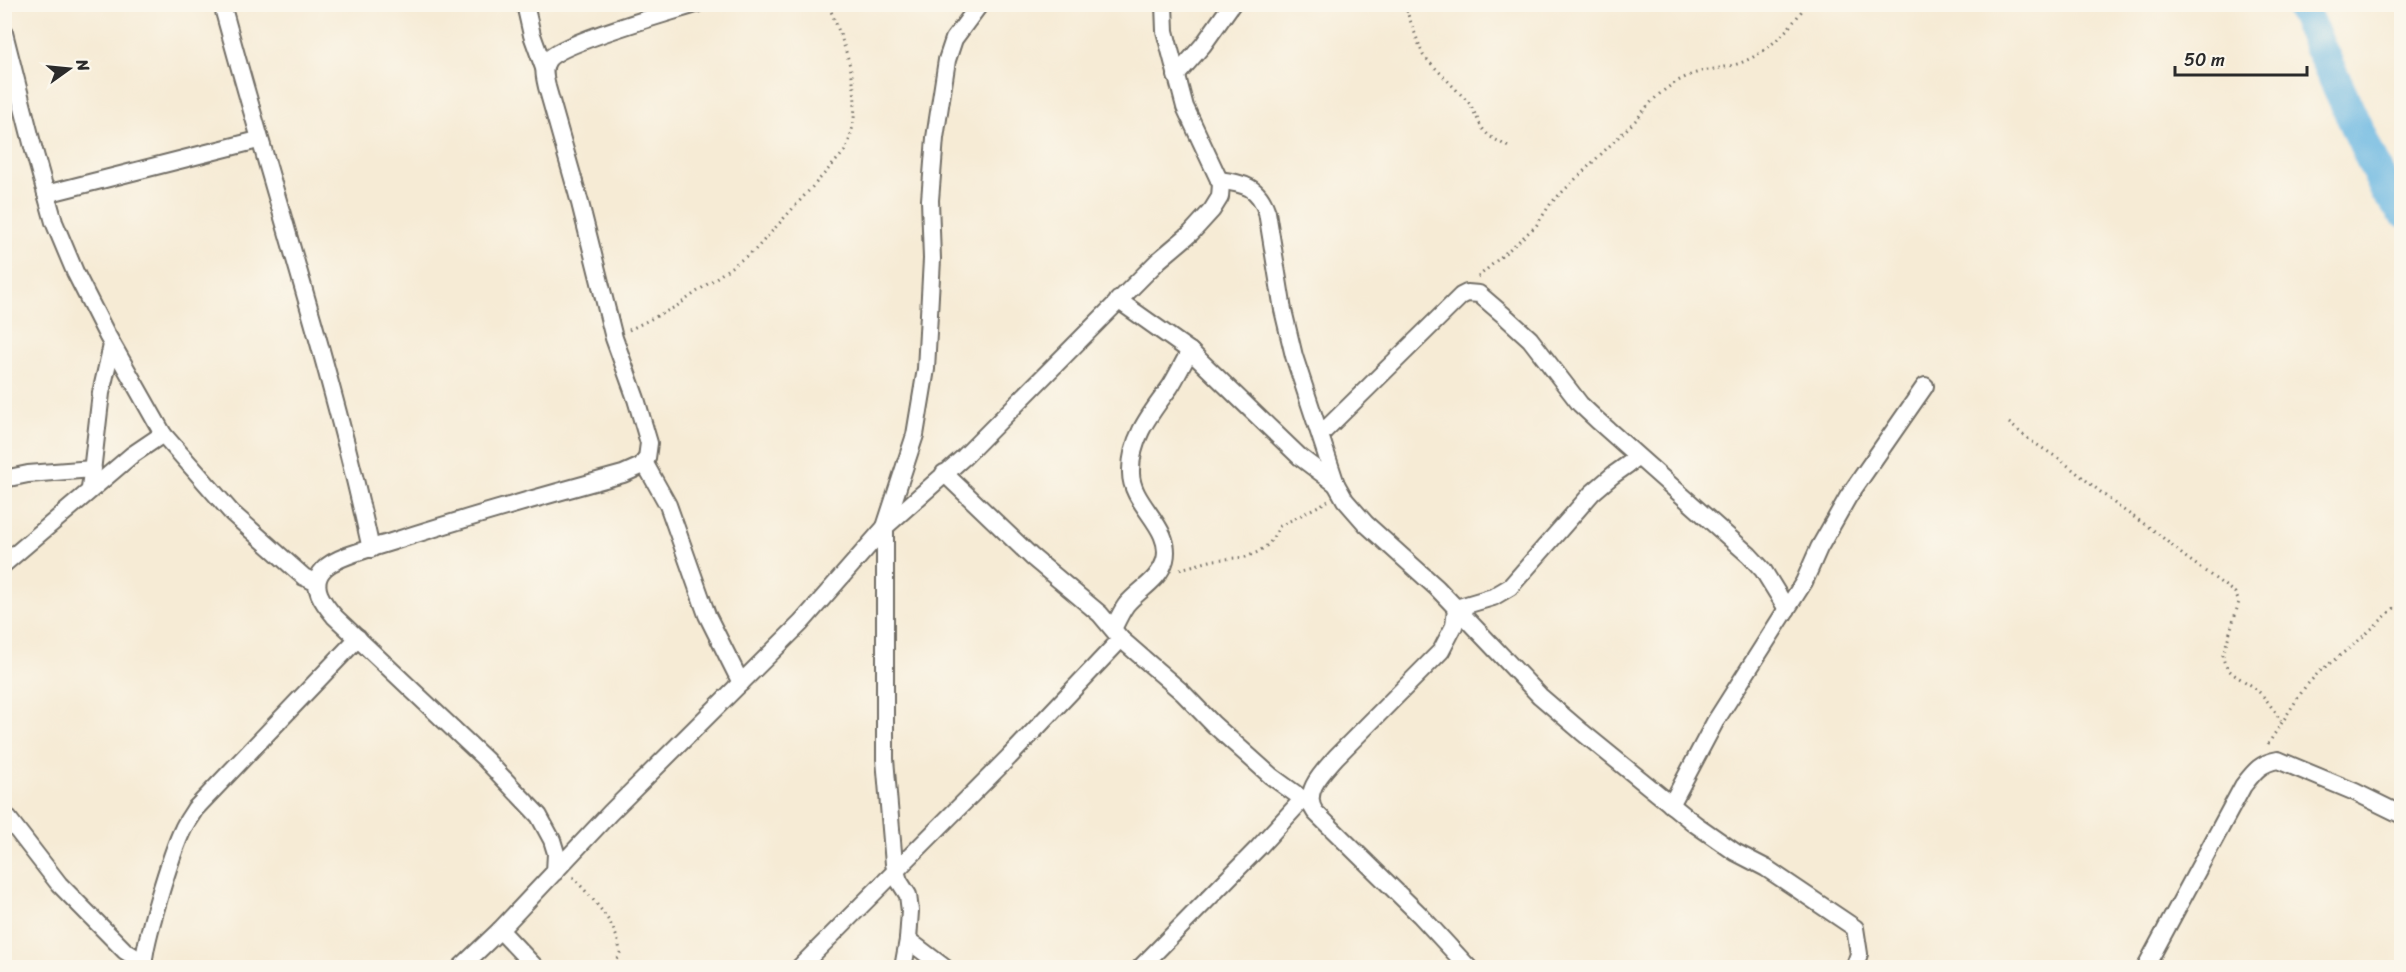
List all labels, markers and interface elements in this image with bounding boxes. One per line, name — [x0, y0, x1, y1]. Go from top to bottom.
north arrow — [39, 39, 99, 99]
scale bar — [2175, 39, 2307, 77]
text: 50 m — [2184, 44, 2225, 76]
text: N — [67, 55, 99, 75]

